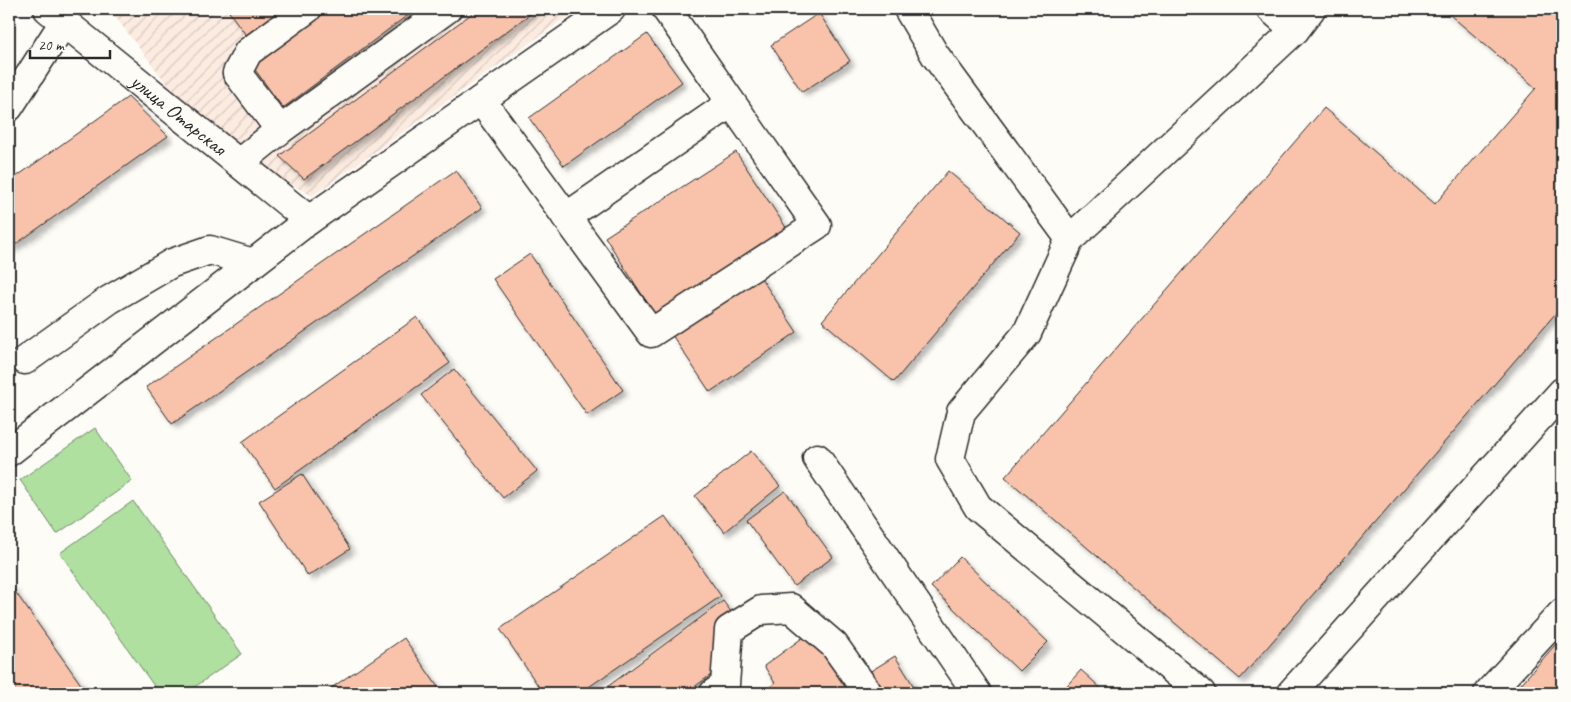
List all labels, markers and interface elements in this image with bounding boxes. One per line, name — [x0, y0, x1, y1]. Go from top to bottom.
scale bar — [30, 28, 110, 60]
text: 20 m — [38, 36, 65, 55]
street label: улица Отарская — [124, 67, 233, 162]

